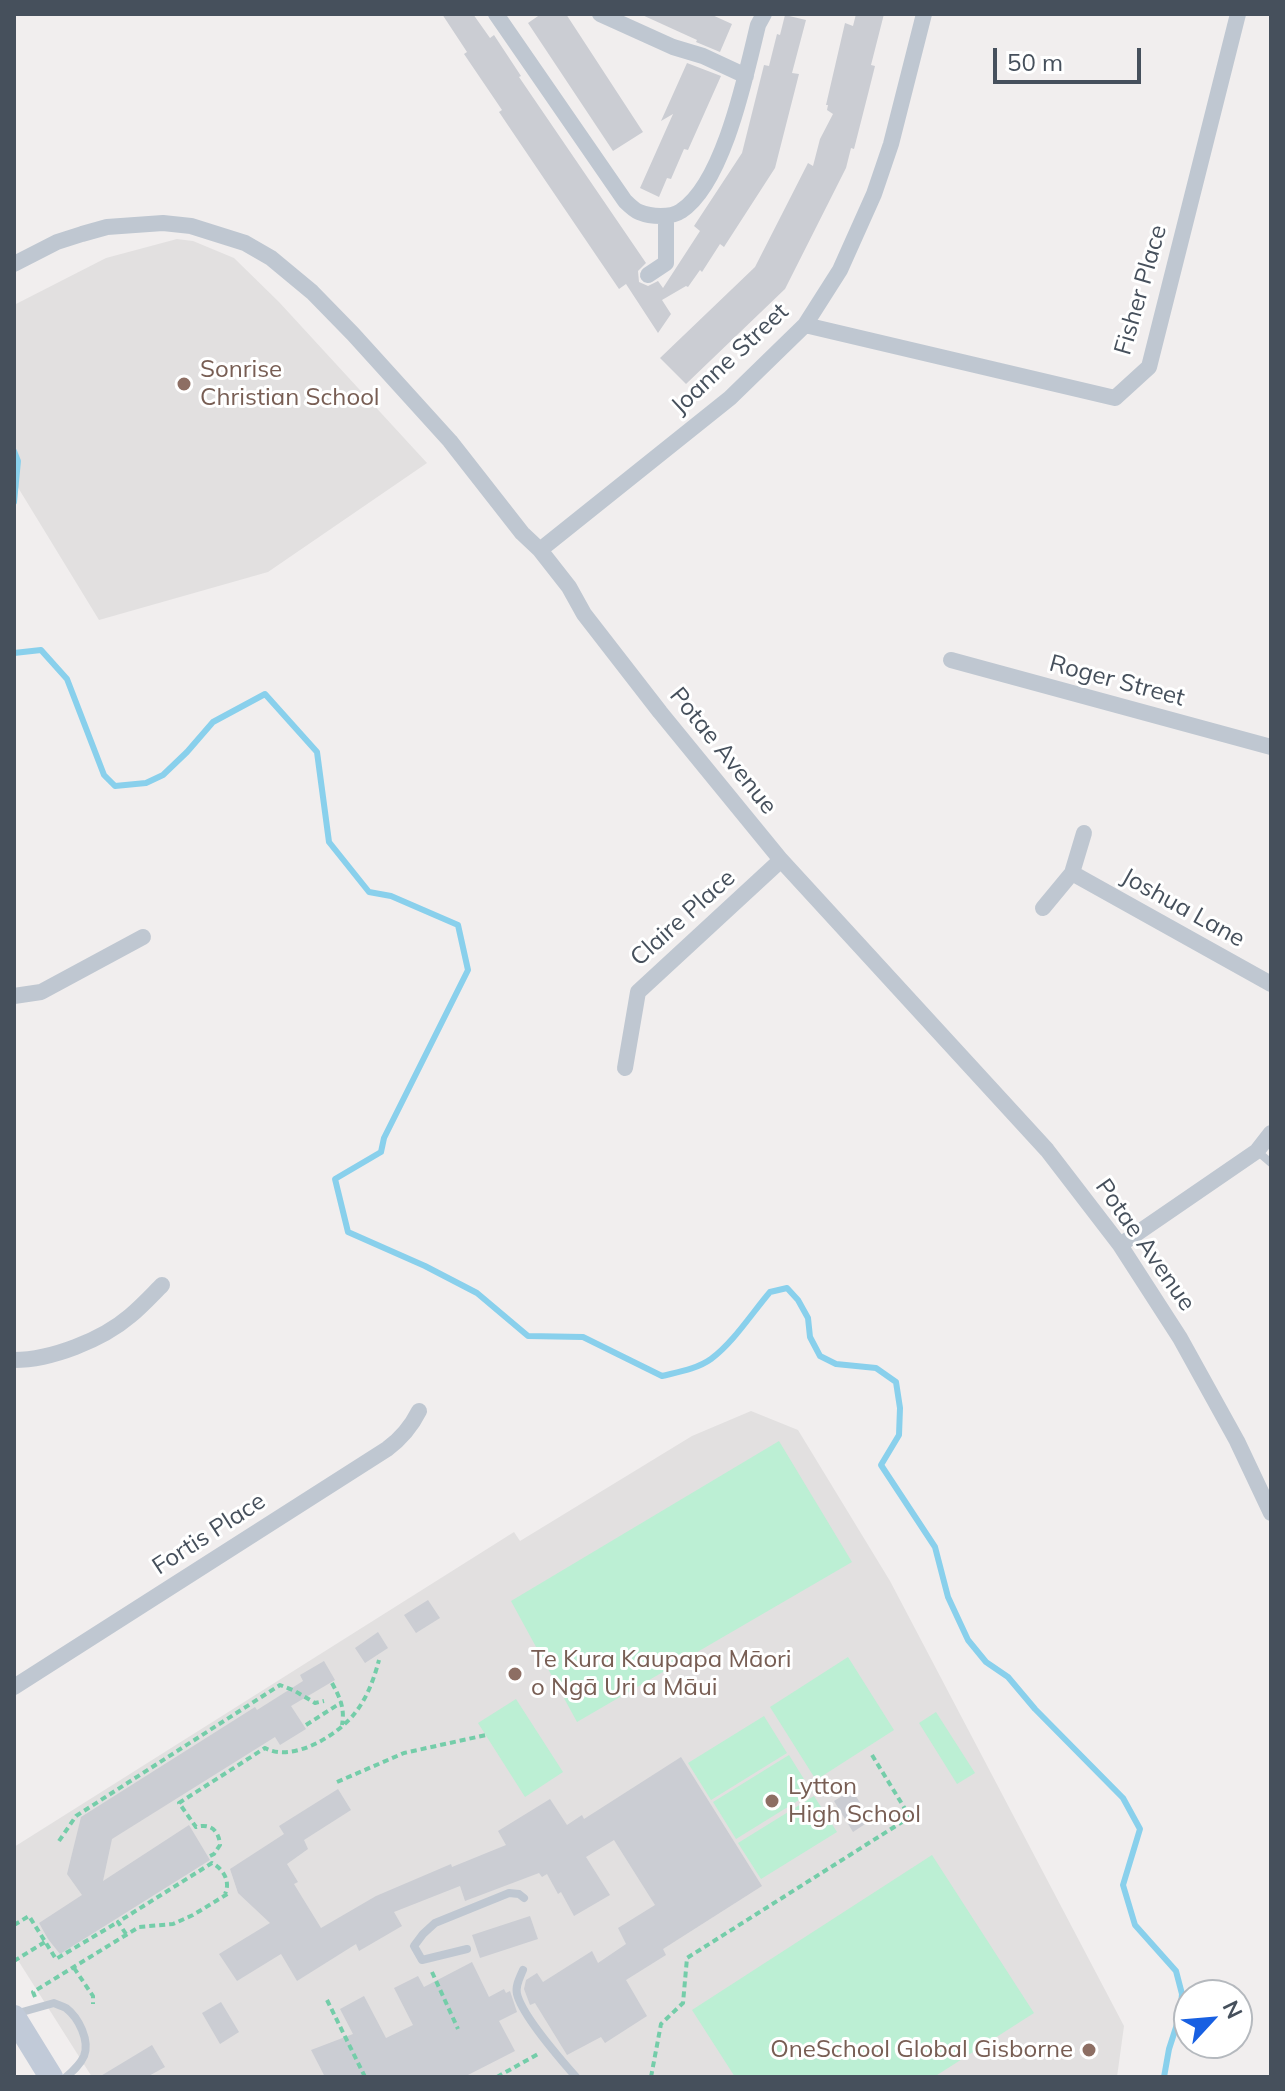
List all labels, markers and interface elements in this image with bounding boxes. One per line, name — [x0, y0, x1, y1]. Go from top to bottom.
scale bar — [997, 32, 1145, 82]
text: 50 m — [1007, 47, 1063, 77]
street label: Fisher Place — [1109, 222, 1173, 358]
street label: Joanne Street — [665, 297, 795, 421]
place label: Sonrise Christian School — [200, 356, 380, 412]
marker: Sonrise Christian School — [175, 375, 193, 393]
street label: Roger Street — [1046, 649, 1188, 713]
street label: Potae Avenue — [663, 682, 783, 820]
street label: Joshua Lane — [1116, 862, 1250, 954]
street label: Claire Place — [625, 864, 741, 972]
street label: Potae Avenue — [1089, 1174, 1201, 1316]
street label: Fortis Place — [147, 1487, 271, 1581]
place label: Te Kura Kaupapa Māori o Ngā Uri a Māui — [531, 1646, 792, 1702]
marker: Te Kura Kaupapa Māori o Ngā Uri a Māui — [506, 1665, 524, 1683]
place label: Lytton High School — [788, 1773, 921, 1829]
marker: Lytton High School — [763, 1792, 781, 1810]
north arrow — [1173, 1979, 1253, 2059]
text: N — [1217, 1996, 1249, 2023]
place label: OneSchool Global Gisborne — [770, 2036, 1073, 2064]
marker: OneSchool Global Gisborne — [1080, 2041, 1098, 2059]

